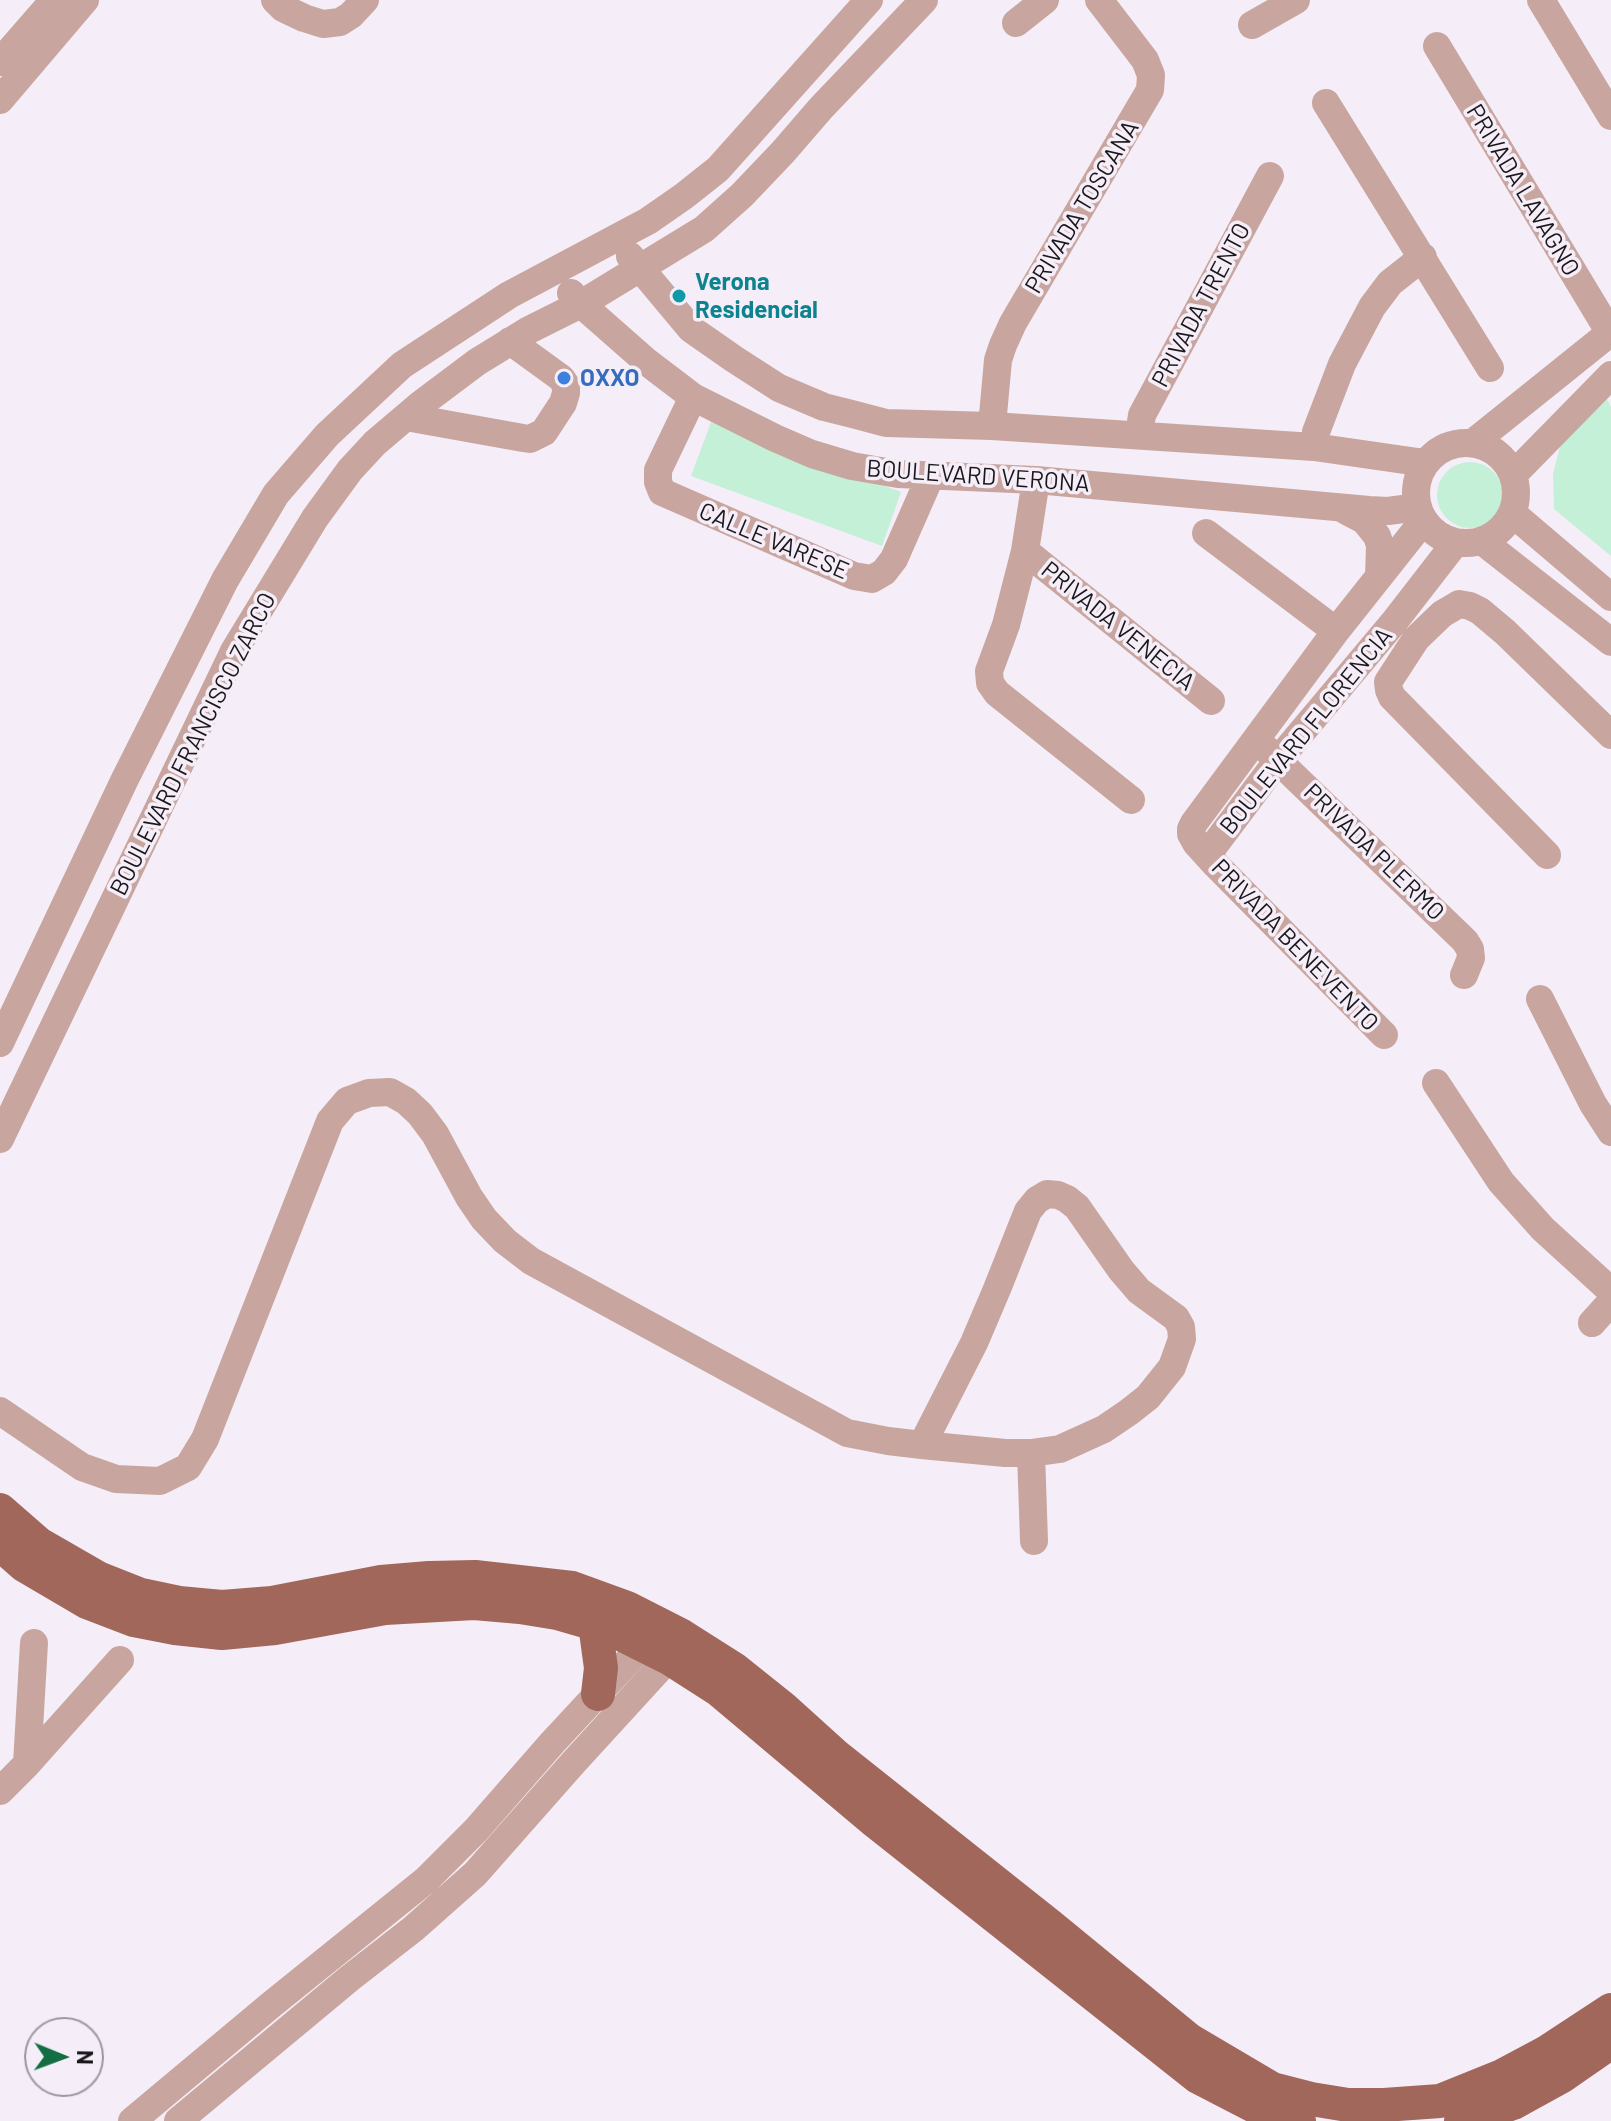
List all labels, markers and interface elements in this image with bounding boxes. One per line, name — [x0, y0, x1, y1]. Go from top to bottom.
street label: PRIVADA LAVAGNO — [1460, 99, 1586, 281]
street label: PRIVADA TOSCANA — [1019, 115, 1145, 299]
street label: PRIVADA TRENTO — [1146, 218, 1256, 392]
place label: Verona Residencial — [695, 268, 818, 324]
marker: Verona Residencial — [670, 287, 688, 305]
place label: OXXO — [580, 364, 639, 392]
marker: OXXO — [555, 369, 573, 387]
street label: BOULEVARD VERONA — [866, 454, 1090, 498]
street label: CALLE VARESE — [695, 497, 853, 585]
street label: PRIVADA VENECIA — [1035, 555, 1201, 697]
street label: BOULEVARD FRANCISCO ZARCO — [104, 588, 282, 900]
street label: BOULEVARD FLORENCIA — [1214, 622, 1398, 840]
street label: PRIVADA PLERMO — [1298, 778, 1450, 926]
street label: PRIVADA BENEVENTO — [1206, 853, 1384, 1037]
north arrow — [24, 2017, 104, 2097]
text: N — [73, 2050, 99, 2065]

